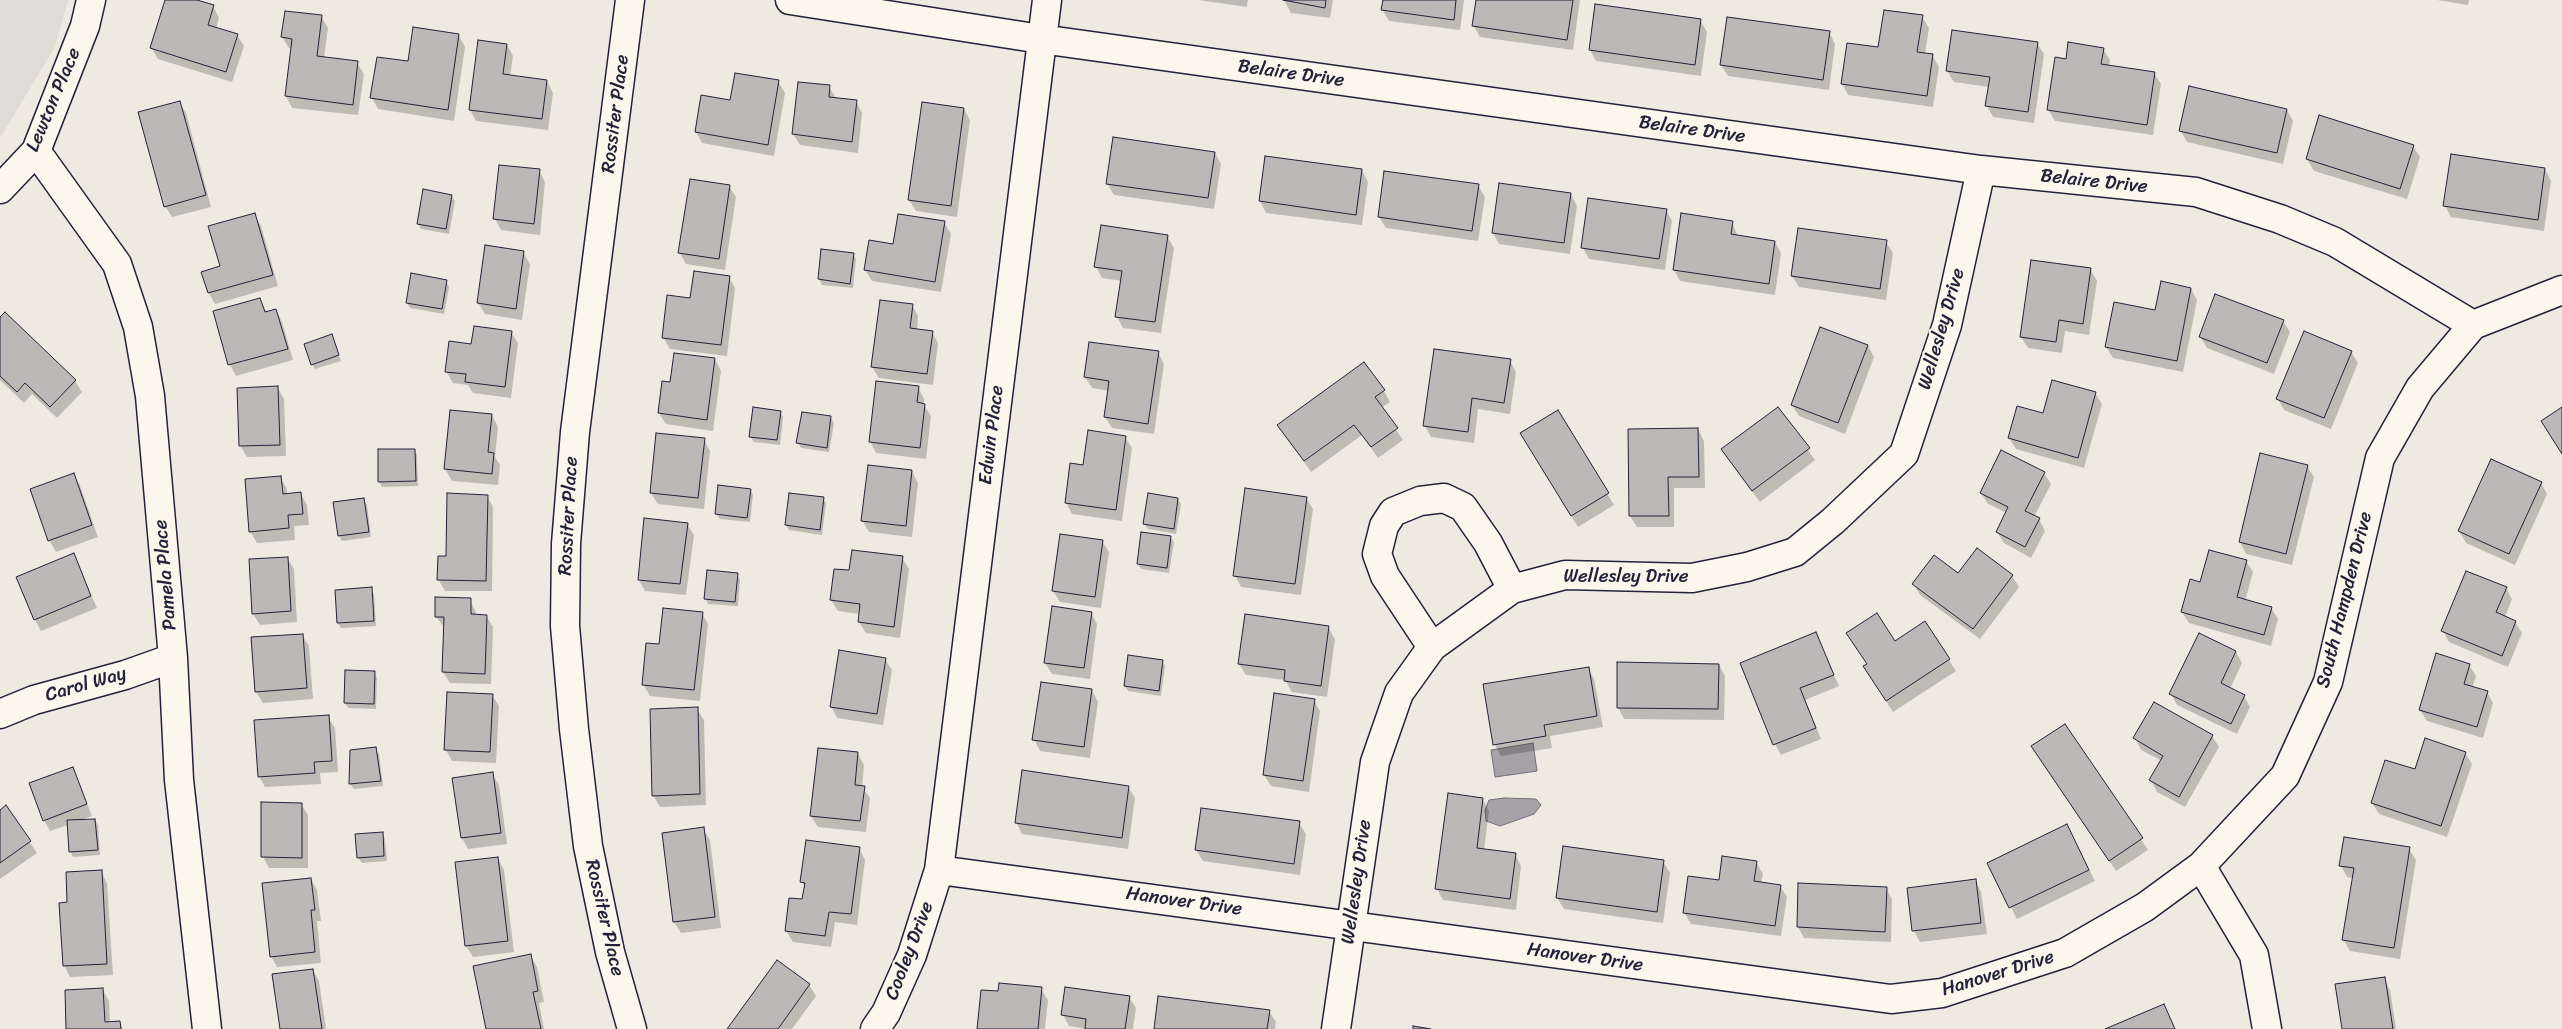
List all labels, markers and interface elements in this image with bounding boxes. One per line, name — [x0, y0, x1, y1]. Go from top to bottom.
street label: Lewton Place — [22, 45, 86, 155]
street label: Rossiter Place — [597, 53, 635, 175]
street label: Belaire Drive — [1236, 55, 1346, 93]
street label: Belaire Drive — [1637, 111, 1747, 149]
street label: Belaire Drive — [2039, 165, 2149, 199]
street label: Wellesley Drive — [1914, 266, 1970, 392]
street label: Edwin Place — [975, 384, 1009, 486]
street label: Rossiter Place — [554, 456, 584, 576]
street label: South Hampden Drive — [2312, 510, 2378, 690]
street label: Pamela Place — [150, 519, 182, 631]
street label: Wellesley Drive — [1563, 566, 1689, 588]
street label: Carol Way — [43, 663, 129, 707]
street label: Wellesley Drive — [1337, 818, 1377, 946]
street label: Rossiter Place — [579, 857, 629, 979]
street label: Hanover Drive — [1125, 883, 1243, 921]
street label: Cooley Drive — [881, 899, 939, 1003]
street label: Hanover Drive — [1526, 939, 1644, 977]
street label: Hanover Drive — [1939, 946, 2057, 1002]

